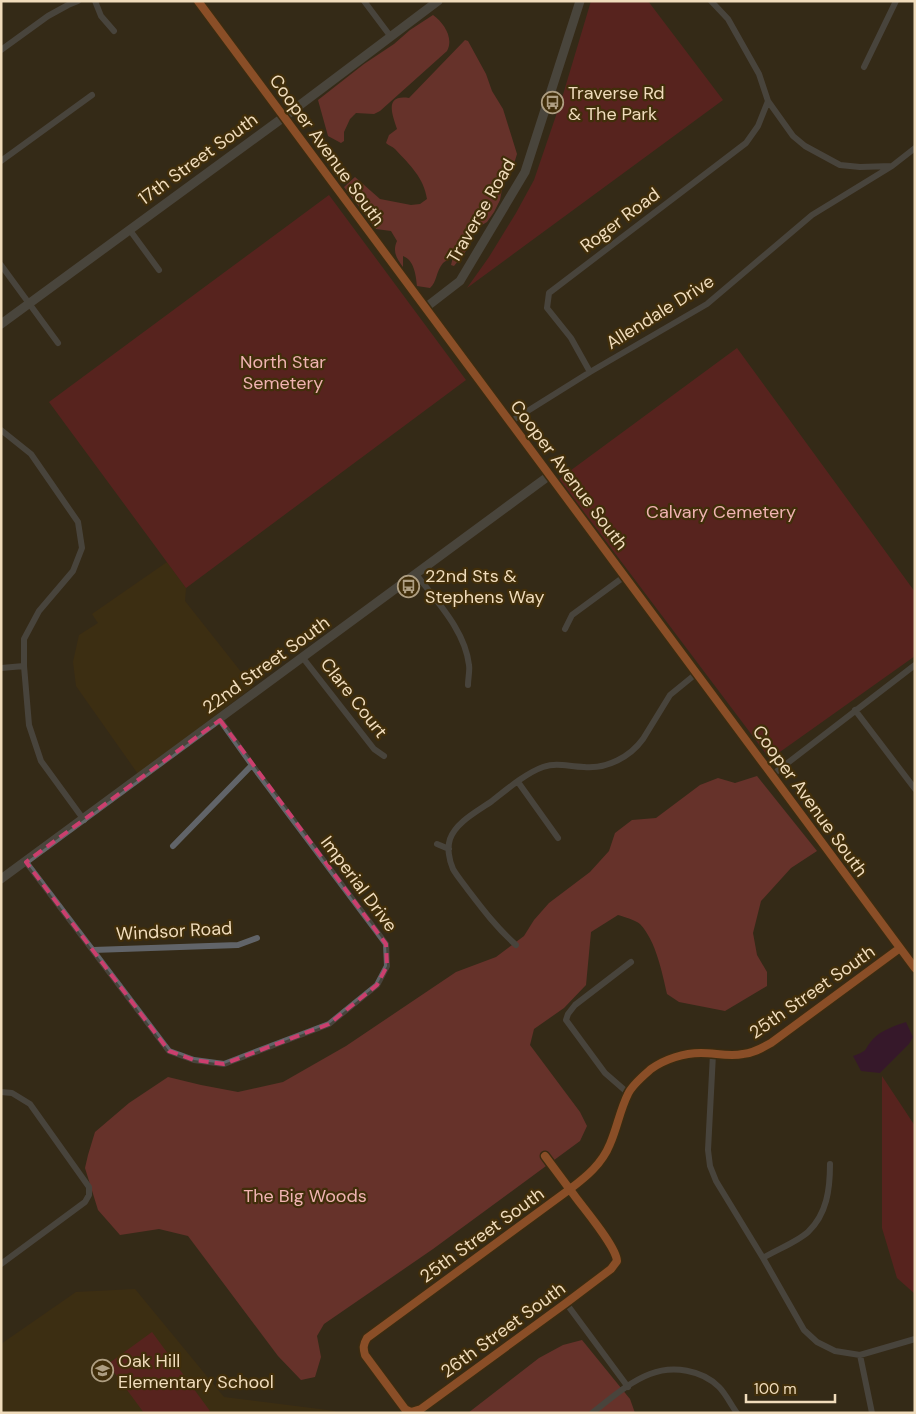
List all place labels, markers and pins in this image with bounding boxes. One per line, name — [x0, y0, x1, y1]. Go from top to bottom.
place label: Traverse Rd & The Park — [568, 81, 665, 126]
bus stop icon: Traverse Rd & The Park — [540, 91, 564, 115]
place label: 22nd Sts & Stephens Way — [425, 564, 545, 609]
bus stop icon: 22nd Sts & Stephens Way — [397, 574, 421, 598]
place label: Oak Hill Elementary School — [118, 1349, 274, 1394]
school or university icon: Oak Hill Elementary School — [90, 1359, 114, 1383]

